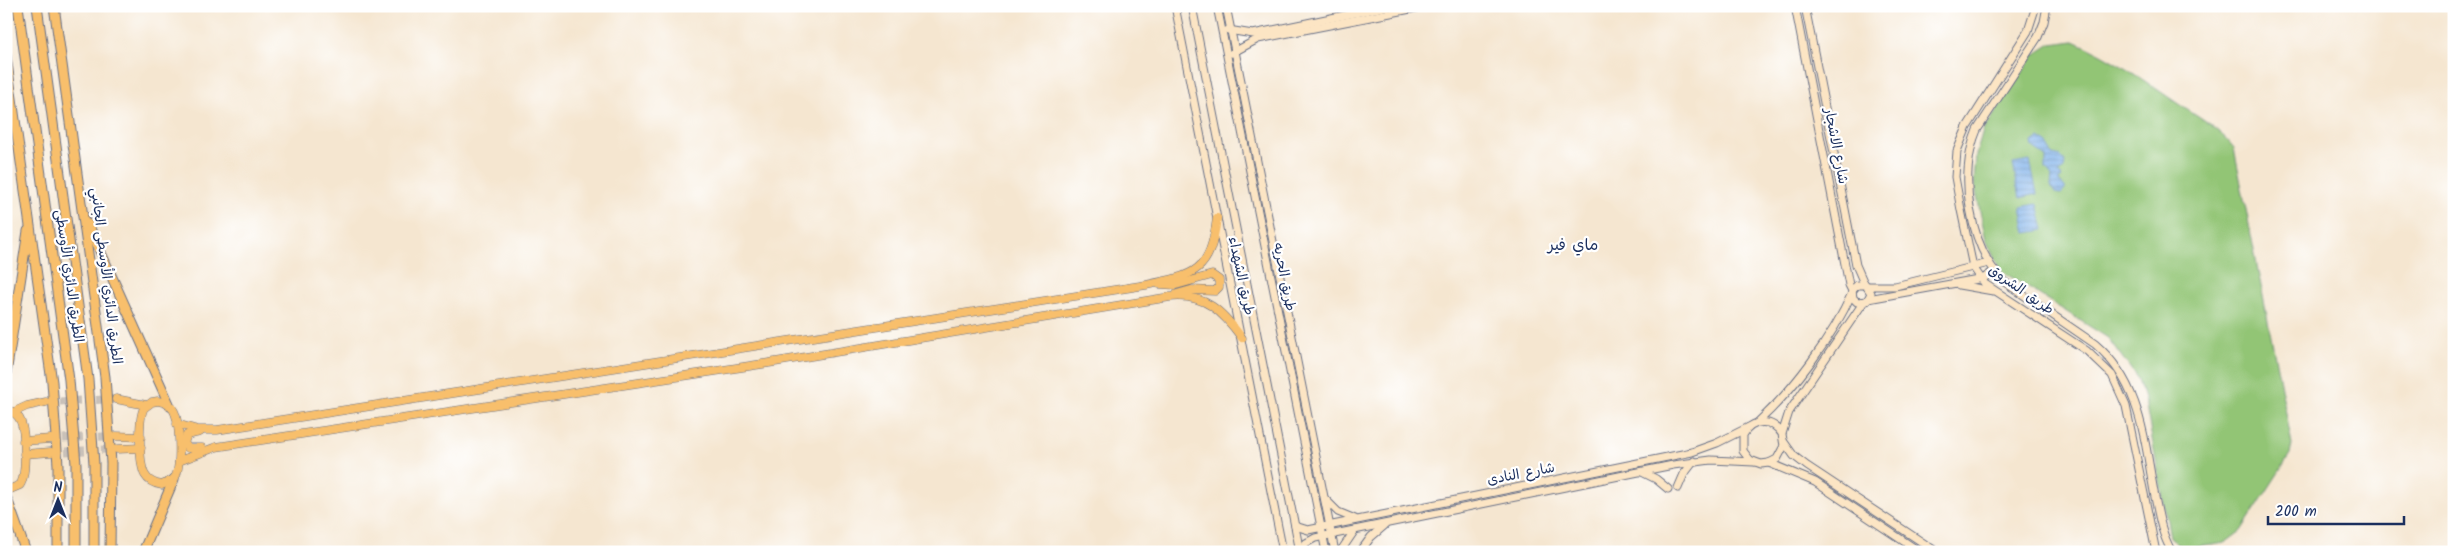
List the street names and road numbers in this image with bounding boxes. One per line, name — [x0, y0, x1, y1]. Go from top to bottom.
street label: شارع الاشجار — [1818, 105, 1854, 186]
street label: الطريق الدائري الأوسطى الجانبي — [83, 186, 128, 366]
street label: الطريق الدائري الأوسطى — [49, 208, 89, 344]
street label: طريق الشهداء — [1222, 235, 1260, 317]
street label: طريق الحريه — [1267, 241, 1301, 313]
street label: طريق الشروق — [1984, 259, 2058, 321]
street label: شارع النادى — [1485, 457, 1557, 491]

